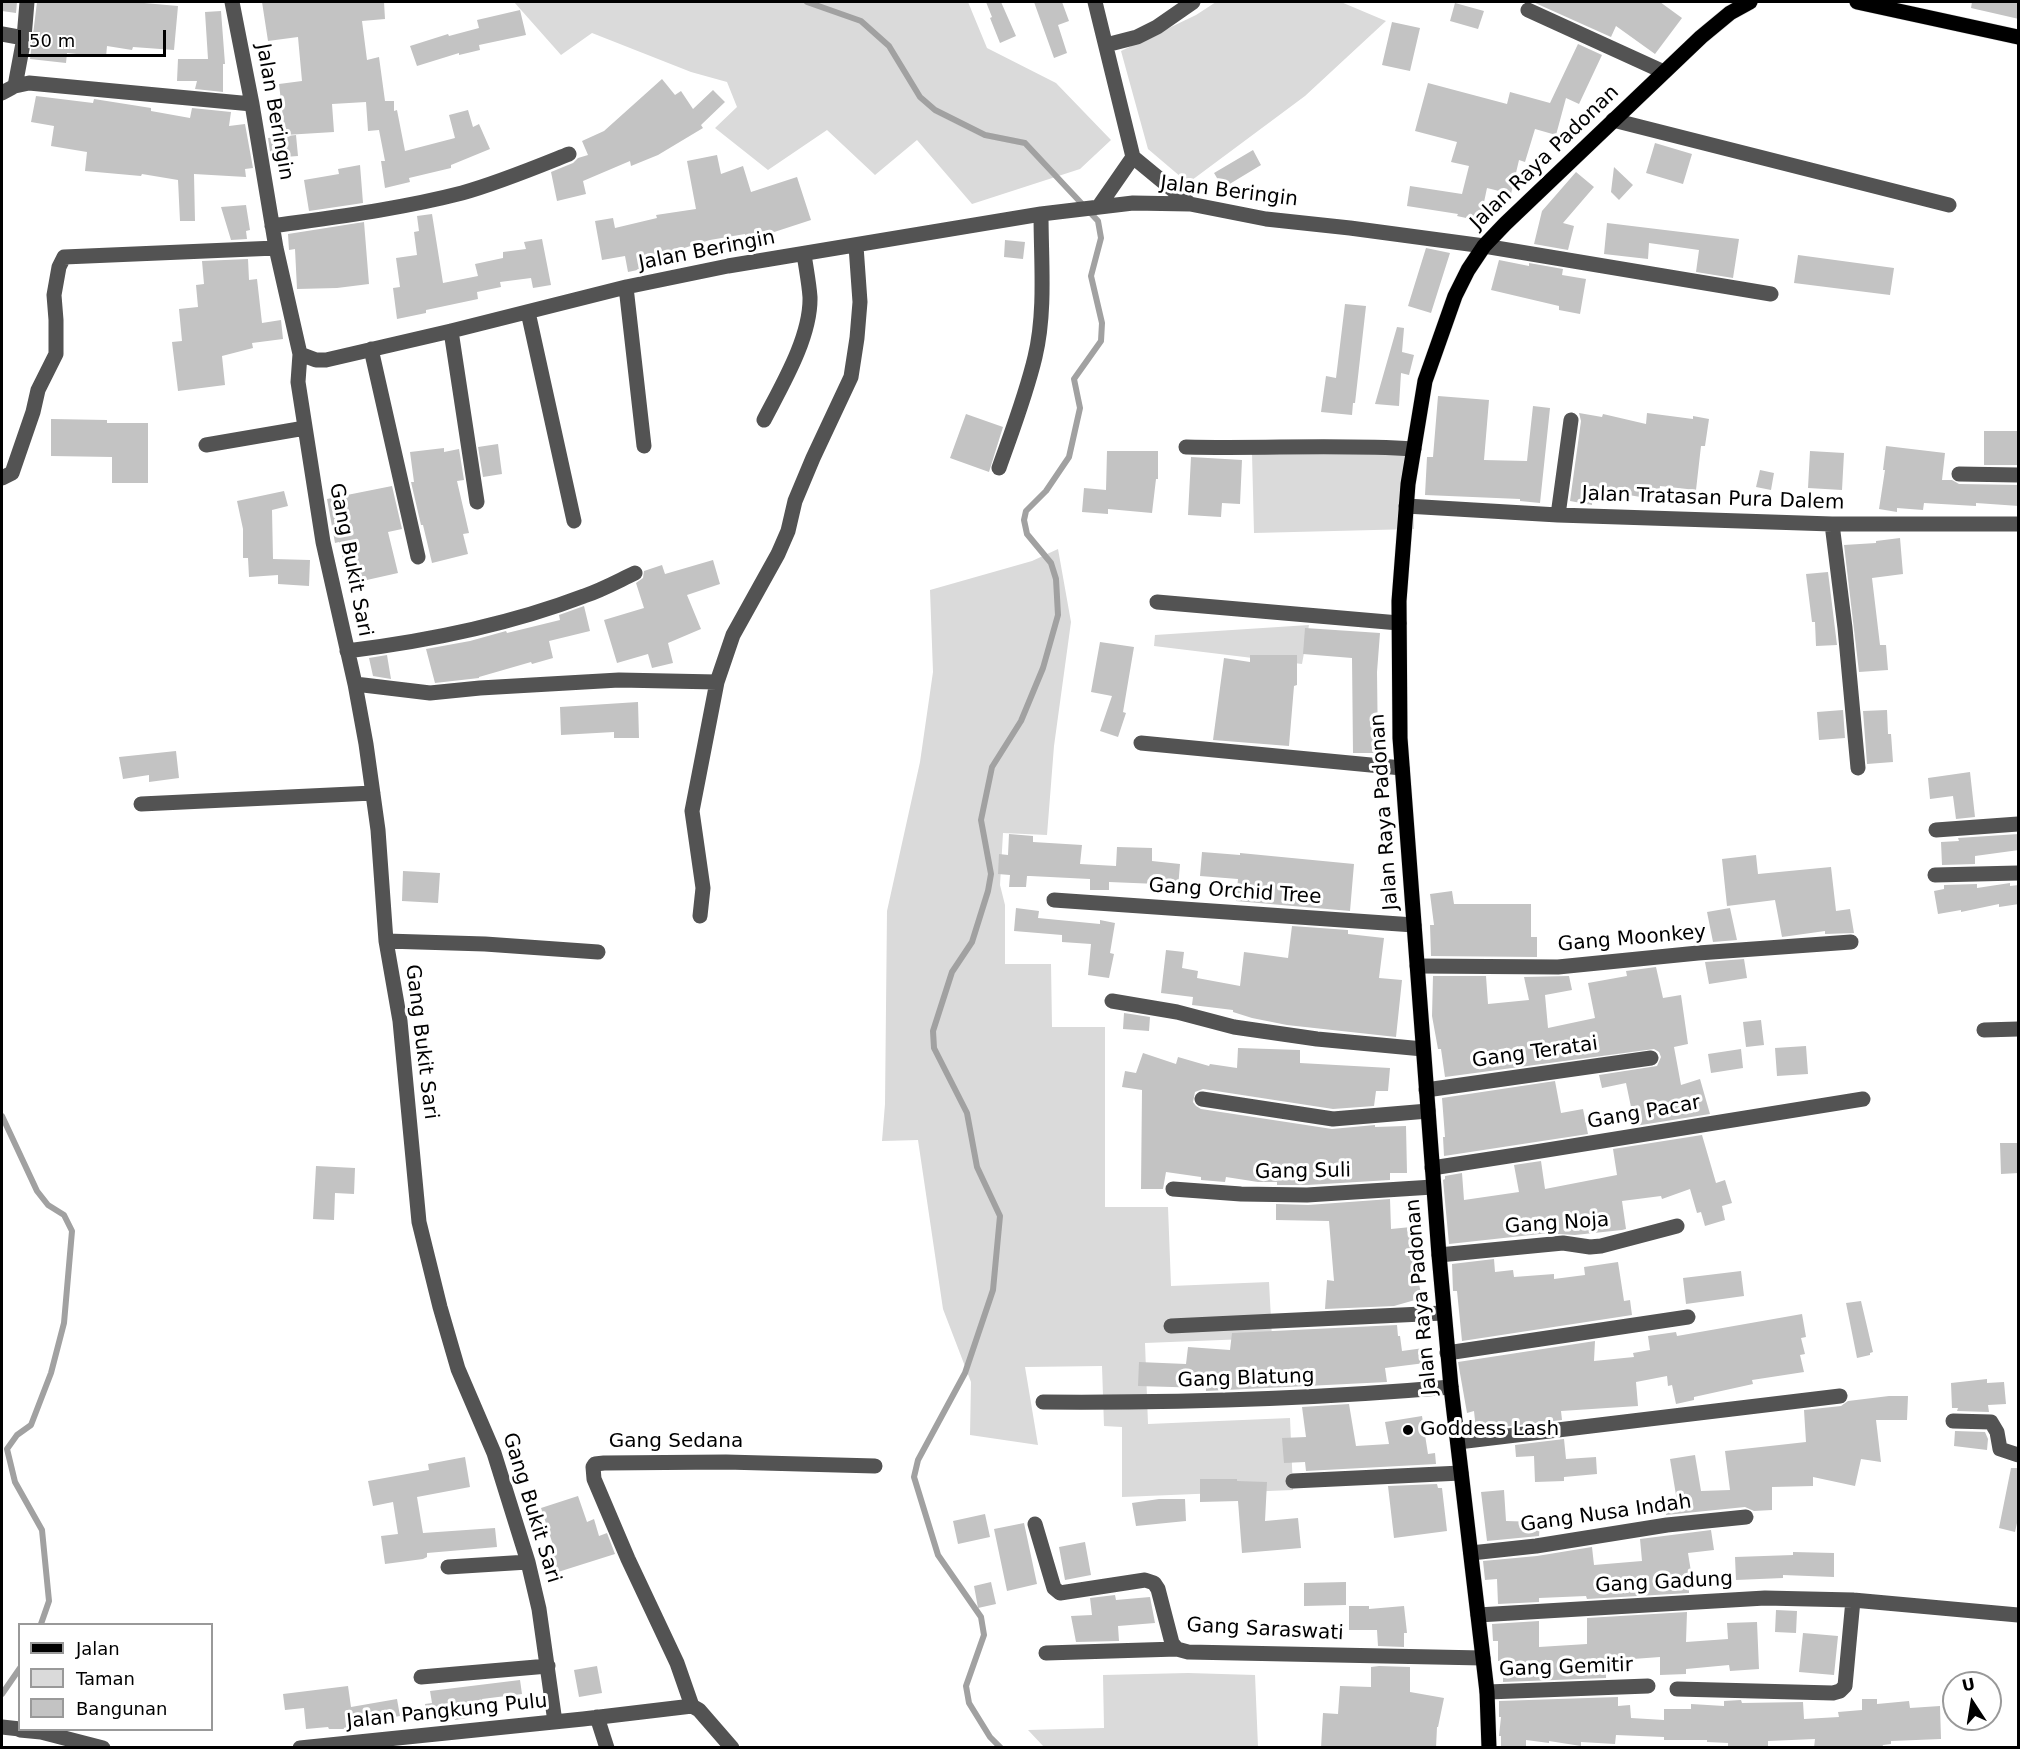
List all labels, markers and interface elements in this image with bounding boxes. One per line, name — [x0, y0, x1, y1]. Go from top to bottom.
scale bar — [21, 18, 170, 56]
text: 50 m — [29, 30, 75, 51]
street label: Jalan Beringin — [250, 42, 298, 182]
street label: Jalan Raya Padonan — [1466, 81, 1624, 235]
street label: Jalan Beringin — [1159, 172, 1299, 212]
street label: Jalan Beringin — [637, 226, 777, 276]
street label: Gang Bukit Sari — [323, 481, 377, 639]
street label: Jalan Tratasan Pura Dalem — [1581, 482, 1845, 516]
street label: Jalan Raya Padonan — [1366, 713, 1404, 911]
street label: Gang Orchid Tree — [1148, 874, 1322, 910]
street label: Gang Moonkey — [1557, 921, 1707, 957]
street label: Gang Bukit Sari — [400, 963, 442, 1121]
street label: Gang Teratai — [1471, 1032, 1599, 1074]
street label: Gang Pacar — [1586, 1091, 1702, 1135]
street label: Gang Suli — [1255, 1159, 1351, 1185]
street label: Jalan Raya Padonan — [1401, 1198, 1443, 1396]
street label: Gang Noja — [1504, 1208, 1610, 1240]
street label: Gang Blatung — [1177, 1365, 1315, 1393]
place label: Goddess Lash — [1420, 1418, 1559, 1442]
marker: Goddess Lash — [1401, 1423, 1415, 1437]
street label: Gang Bukit Sari — [497, 1430, 565, 1586]
street label: Gang Sedana — [609, 1430, 743, 1454]
street label: Gang Nusa Indah — [1519, 1490, 1693, 1538]
street label: Gang Gadung — [1594, 1567, 1734, 1599]
street label: Gang Saraswati — [1186, 1614, 1344, 1646]
legend — [18, 1623, 213, 1731]
text: Jalan — [76, 1638, 120, 1659]
street label: Gang Gemitir — [1499, 1654, 1633, 1682]
text: Taman — [76, 1668, 135, 1689]
north arrow — [1942, 1671, 2002, 1731]
text: U — [1960, 1674, 1977, 1696]
street label: Jalan Pangkung Pulu — [345, 1690, 549, 1734]
text: Bangunan — [76, 1698, 167, 1719]

